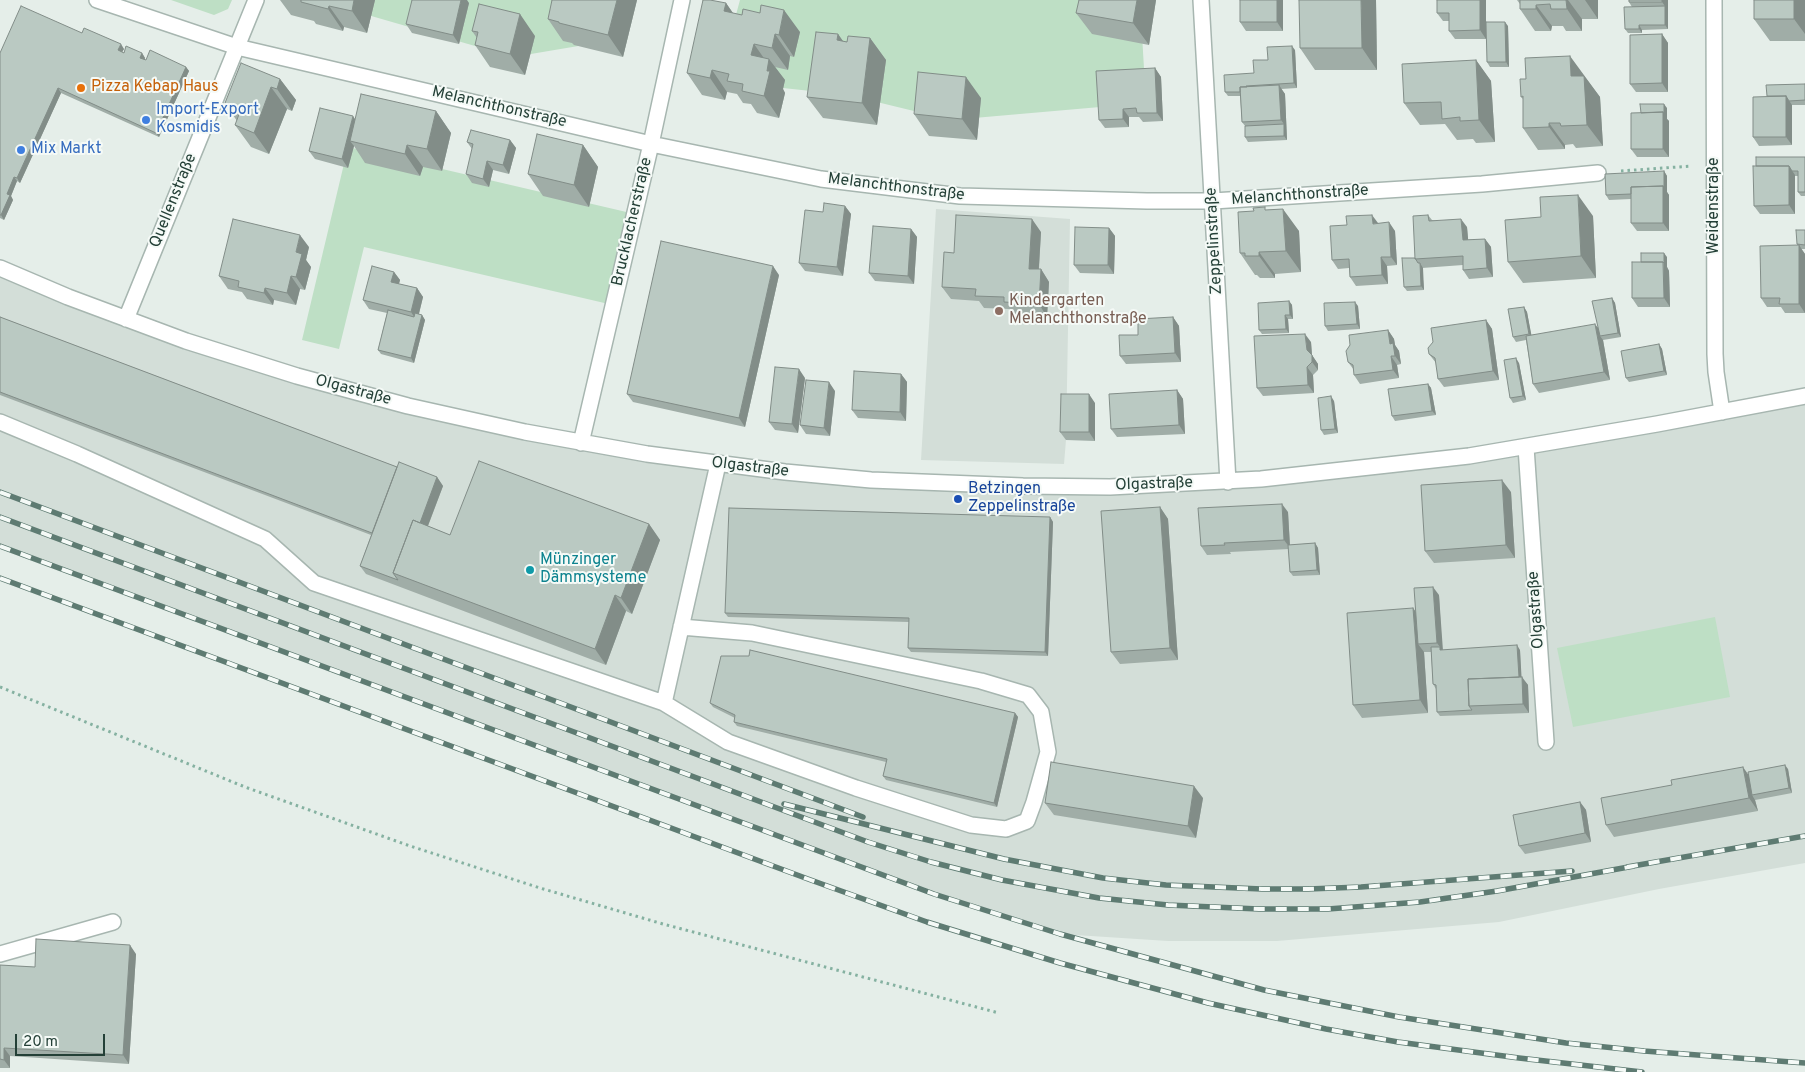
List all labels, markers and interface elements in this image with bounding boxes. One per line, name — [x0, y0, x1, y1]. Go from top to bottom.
place label: Pizza Kebap Haus — [91, 78, 219, 98]
marker: Pizza Kebap Haus — [75, 82, 87, 94]
street label: Melanchthonstraße — [430, 83, 568, 133]
place label: Import-Export Kosmidis — [156, 101, 259, 139]
marker: Import-Export Kosmidis — [140, 114, 152, 126]
place label: Mix Markt — [31, 140, 101, 160]
marker: Mix Markt — [15, 144, 27, 156]
street label: Quellenstraße — [146, 151, 202, 251]
street label: Brucklacherstraße — [609, 156, 657, 288]
street label: Weidenstraße — [1705, 157, 1725, 255]
street label: Melanchthonstraße — [827, 170, 965, 206]
street label: Melanchthonstraße — [1231, 182, 1369, 210]
street label: Zeppelinstraße — [1203, 187, 1227, 295]
place label: Kindergarten Melanchthonstraße — [1009, 292, 1147, 330]
marker: Kindergarten Melanchthonstraße — [993, 305, 1005, 317]
street label: Olgastraße — [313, 372, 393, 410]
street label: Olgastraße — [710, 454, 790, 482]
street label: Olgastraße — [1115, 474, 1193, 496]
place label: Betzingen Zeppelinstraße — [968, 480, 1075, 518]
marker: Betzingen Zeppelinstraße — [952, 493, 964, 505]
place label: Münzinger Dämmsysteme — [540, 551, 646, 589]
marker: Münzinger Dämmsysteme — [524, 564, 536, 576]
street label: Olgastraße — [1525, 570, 1549, 650]
scale bar — [18, 1024, 108, 1056]
text: 20 m — [23, 1033, 58, 1052]

